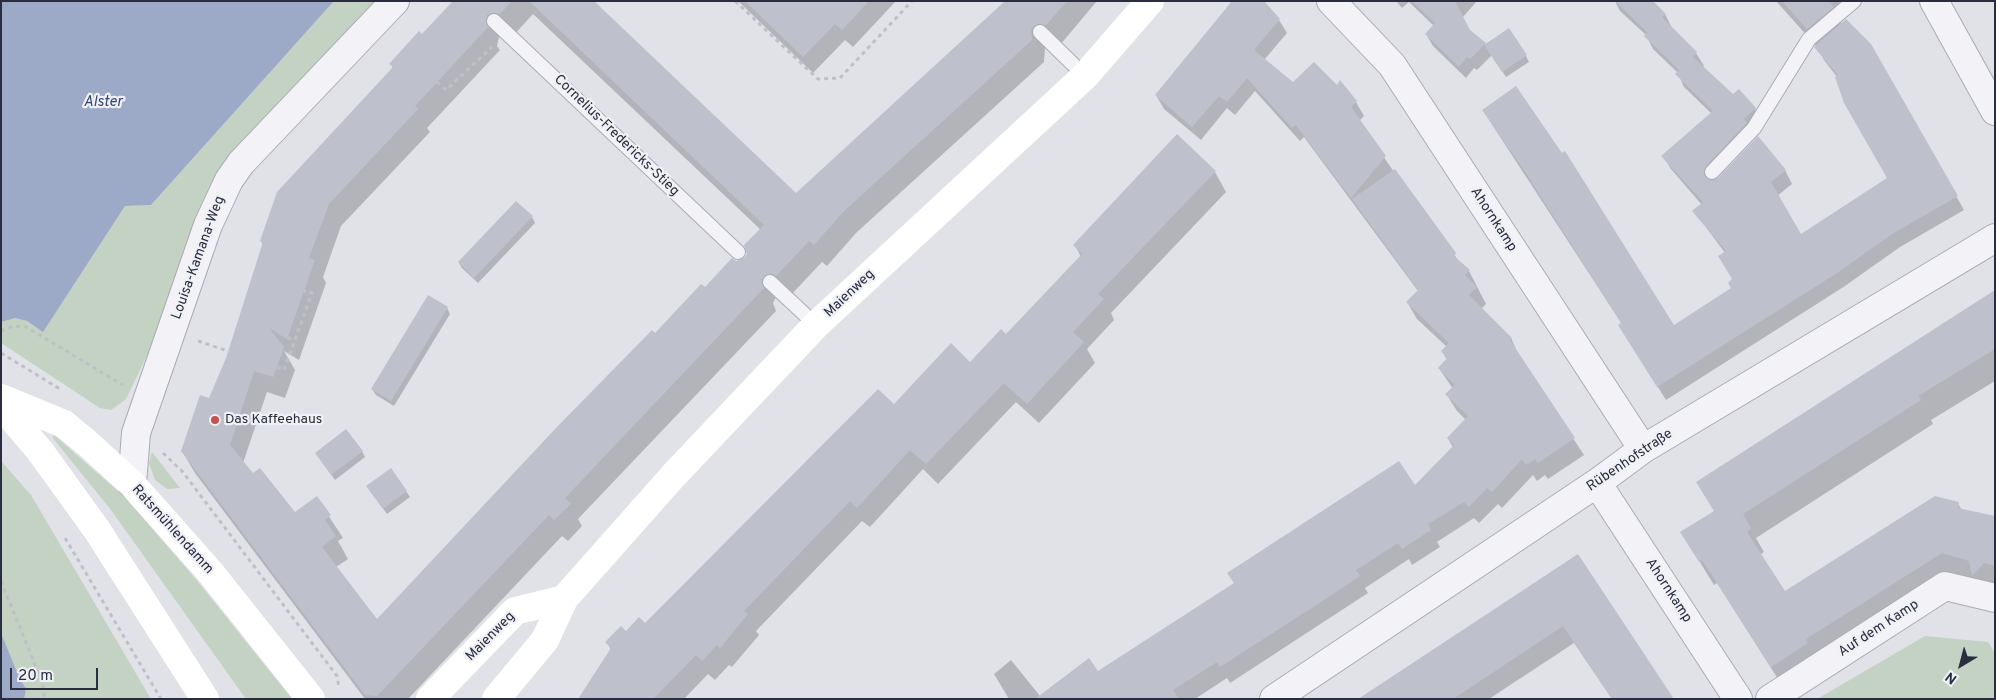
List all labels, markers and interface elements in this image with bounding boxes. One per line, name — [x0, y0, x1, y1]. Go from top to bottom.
street label: Cornelius-Fredericks-Stieg — [550, 72, 682, 200]
water label: Alster — [84, 94, 122, 112]
street label: Ahornkamp — [1466, 185, 1520, 255]
street label: Louisa-Kamana-Weg — [169, 194, 229, 322]
street label: Maienweg — [821, 266, 879, 322]
place label: Das Kaffeehaus — [225, 412, 322, 428]
marker: Das Kaffeehaus — [209, 414, 221, 426]
street label: Rübenhofstraße — [1584, 426, 1676, 496]
street label: Ratsmühlendamm — [127, 482, 217, 578]
street label: Ahornkamp — [1641, 556, 1695, 626]
street label: Auf dem Kamp — [1836, 597, 1922, 661]
street label: Maienweg — [463, 609, 519, 665]
north arrow — [1936, 640, 1986, 690]
scale bar — [12, 658, 100, 690]
text: 20 m — [18, 667, 53, 686]
text: N — [1943, 668, 1961, 687]

